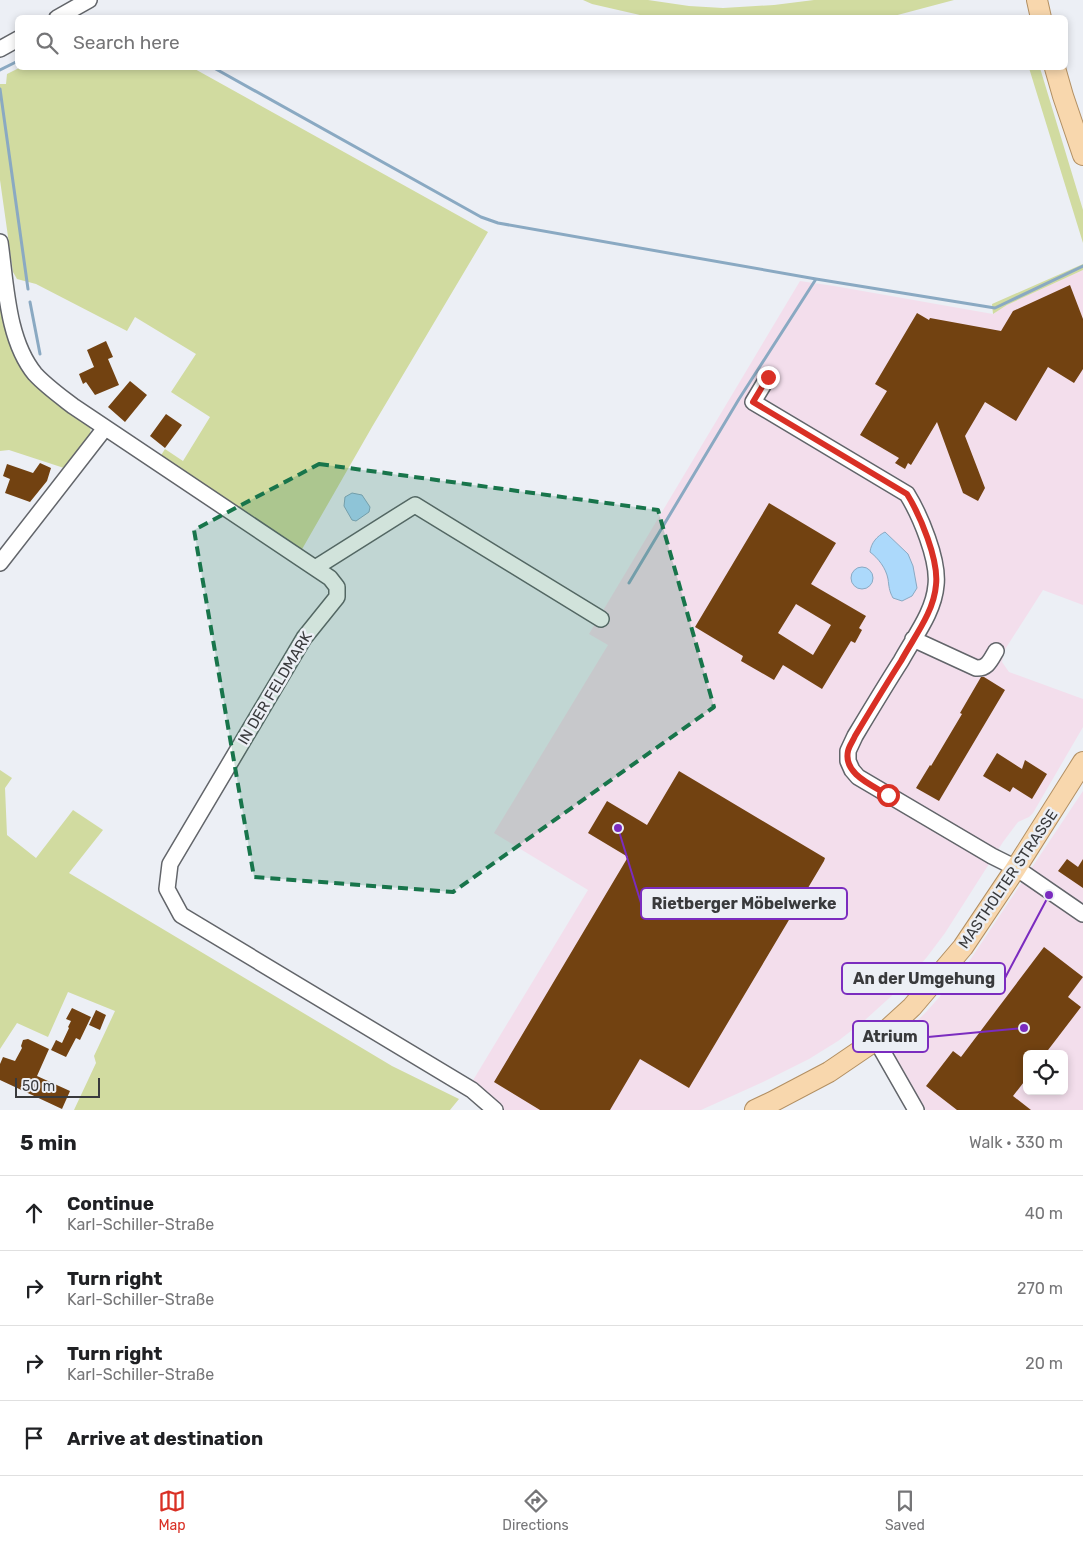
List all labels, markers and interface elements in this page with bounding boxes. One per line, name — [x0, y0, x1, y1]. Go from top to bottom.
search box — [15, 15, 1068, 70]
icon: search — [33, 29, 61, 57]
text: Search here — [73, 31, 180, 54]
route end — [757, 366, 780, 389]
street label: IN DER FELDMARK — [234, 628, 316, 748]
route start — [877, 784, 900, 807]
street label: MASTHOLTER STRASSE — [955, 806, 1061, 952]
callout: Rietberger Möbelwerke — [641, 888, 847, 919]
text: Rietberger Möbelwerke — [652, 894, 837, 913]
callout: An der Umgehung — [842, 963, 1005, 994]
text: An der Umgehung — [853, 969, 995, 988]
callout: Atrium — [853, 1021, 928, 1052]
text: Atrium — [862, 1027, 918, 1046]
map controls — [1023, 1050, 1068, 1095]
button: locate — [1023, 1050, 1068, 1095]
scale bar — [15, 1075, 100, 1098]
text: 50 m — [22, 1078, 55, 1095]
text: 5 min — [20, 1130, 77, 1155]
text: Walk · 330 m — [969, 1133, 1063, 1152]
text: Continue — [67, 1192, 154, 1215]
icon: ahead — [20, 1199, 48, 1227]
text: 40 m — [1025, 1204, 1063, 1223]
text: Karl-Schiller-Straße — [67, 1215, 214, 1234]
text: Turn right — [67, 1267, 162, 1290]
icon: right — [20, 1274, 48, 1302]
text: 270 m — [1017, 1279, 1063, 1298]
text: Karl-Schiller-Straße — [67, 1290, 214, 1309]
text: Turn right — [67, 1342, 162, 1365]
icon: right — [20, 1349, 48, 1377]
text: 20 m — [1025, 1354, 1063, 1373]
text: Karl-Schiller-Straße — [67, 1365, 214, 1384]
icon: arrive — [20, 1424, 48, 1452]
text: Arrive at destination — [67, 1427, 263, 1450]
tab: Map — [158, 1487, 186, 1534]
tab: Directions — [502, 1487, 569, 1534]
tab: Saved — [885, 1487, 925, 1534]

